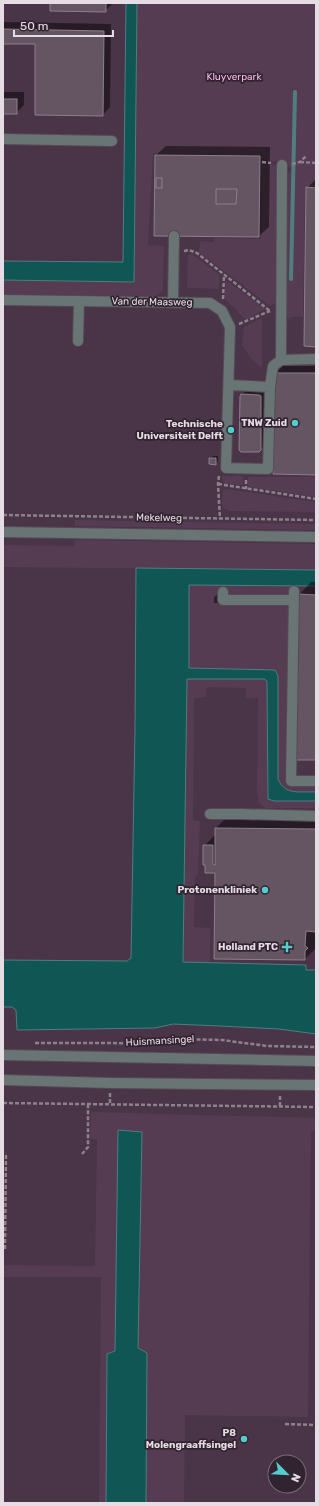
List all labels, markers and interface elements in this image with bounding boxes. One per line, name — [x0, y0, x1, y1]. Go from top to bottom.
scale bar — [14, 12, 113, 38]
text: 50 m — [20, 19, 48, 33]
park label: Kluyverpark — [206, 71, 262, 83]
street label: Van der Maasweg — [111, 295, 193, 309]
place label: TNW Zuid — [241, 417, 287, 429]
place label: Technische Universiteit Delft — [137, 418, 223, 442]
marker: TNW Zuid — [290, 418, 300, 428]
marker: Technische Universiteit Delft — [226, 425, 236, 435]
street label: Mekelweg — [136, 512, 182, 524]
place label: Protonenkliniek — [177, 884, 257, 896]
marker: Protonenkliniek — [260, 885, 270, 895]
place label: Holland PTC — [218, 941, 278, 953]
marker: Holland PTC — [281, 941, 293, 953]
street label: Huismansingel — [125, 1033, 195, 1049]
place label: P8 Molengraaffsingel — [146, 1427, 236, 1451]
marker: P8 Molengraaffsingel — [239, 1434, 249, 1444]
north arrow — [267, 1454, 307, 1494]
text: N — [288, 1472, 303, 1484]

